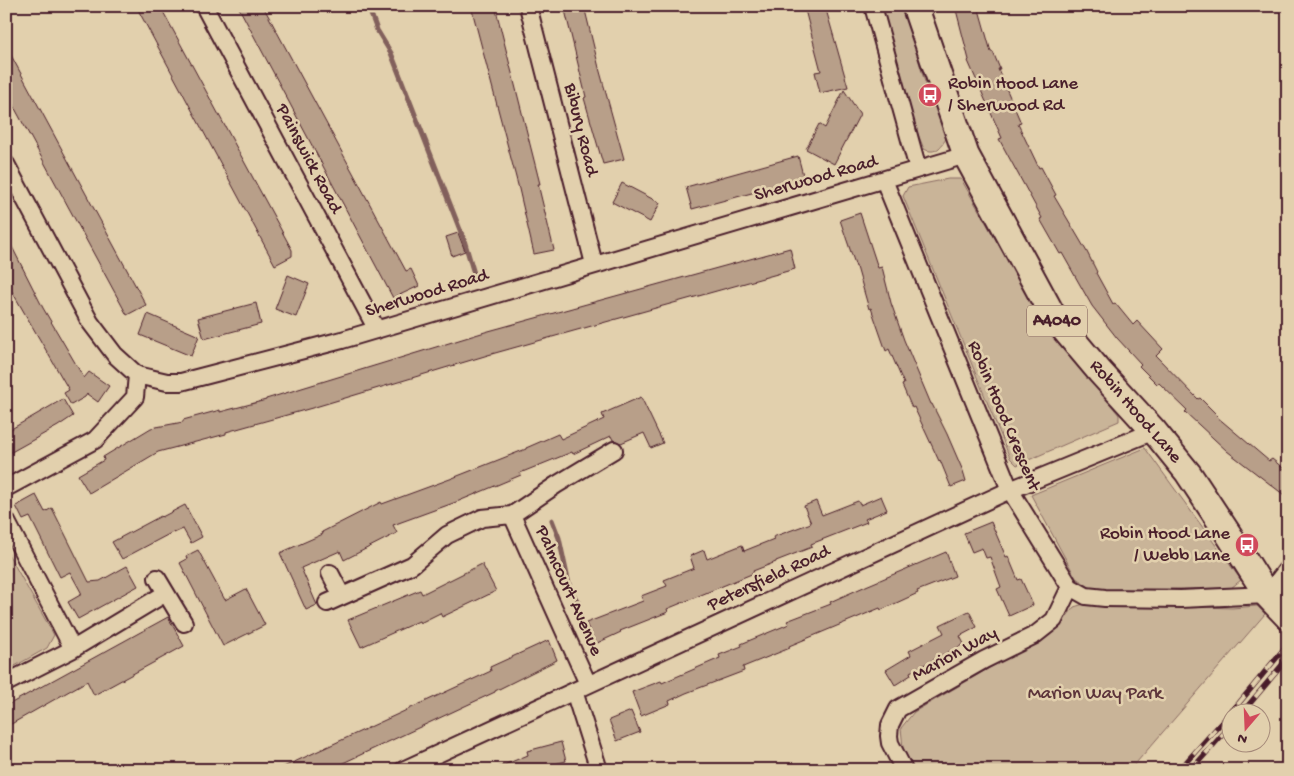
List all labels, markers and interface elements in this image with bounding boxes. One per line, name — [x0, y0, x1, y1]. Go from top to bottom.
place label: Robin Hood Lane / Sherwood Rd — [948, 73, 1078, 118]
street label: Bibury Road — [557, 80, 603, 181]
bus stop icon: Robin Hood Lane / Sherwood Rd — [917, 82, 943, 108]
street label: Painswick Road — [269, 99, 347, 219]
street label: Sherwood Road — [752, 150, 882, 208]
street label: Sherwood Road — [363, 264, 493, 324]
road number: A4040 — [1027, 306, 1087, 336]
street label: Robin Hood Crescent — [961, 338, 1046, 496]
street label: Robin Hood Lane — [1084, 355, 1186, 469]
street label: Palmcourt Avenue — [529, 521, 607, 660]
place label: Robin Hood Lane / Webb Lane — [1100, 523, 1230, 568]
bus stop icon: Robin Hood Lane / Webb Lane — [1234, 532, 1260, 558]
street label: Petersfield Road — [703, 540, 836, 618]
street label: Marion Way — [908, 622, 1002, 688]
park label: Marion Way Park — [1028, 683, 1164, 706]
north arrow — [1222, 704, 1272, 754]
text: N — [1235, 728, 1250, 747]

